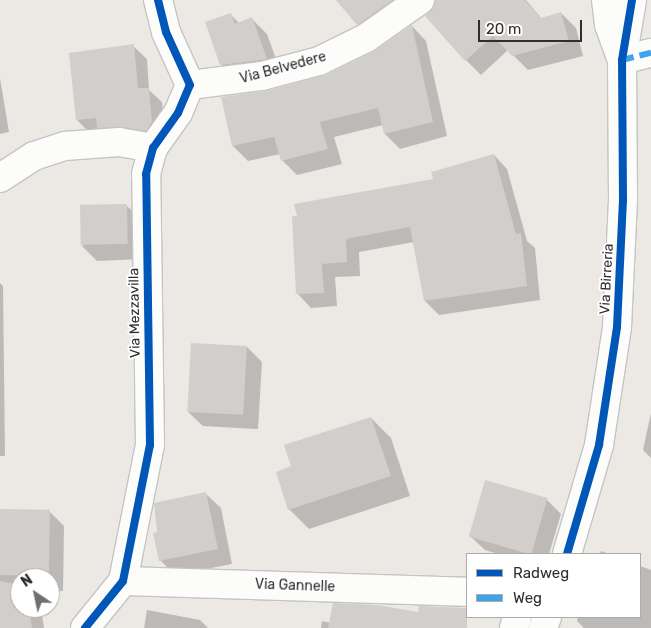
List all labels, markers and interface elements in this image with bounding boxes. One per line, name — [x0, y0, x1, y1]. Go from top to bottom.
scale bar — [481, 10, 585, 42]
text: 20 m — [486, 20, 521, 38]
street label: Via Belvedere — [238, 48, 328, 88]
street label: Via Birreria — [597, 243, 617, 315]
street label: Via Mezzavilla — [126, 268, 144, 358]
legend — [466, 553, 641, 618]
text: Radweg — [513, 564, 569, 582]
north arrow — [10, 568, 60, 618]
text: N — [18, 571, 36, 591]
street label: Via Gannelle — [255, 576, 335, 596]
text: Weg — [513, 589, 542, 607]

